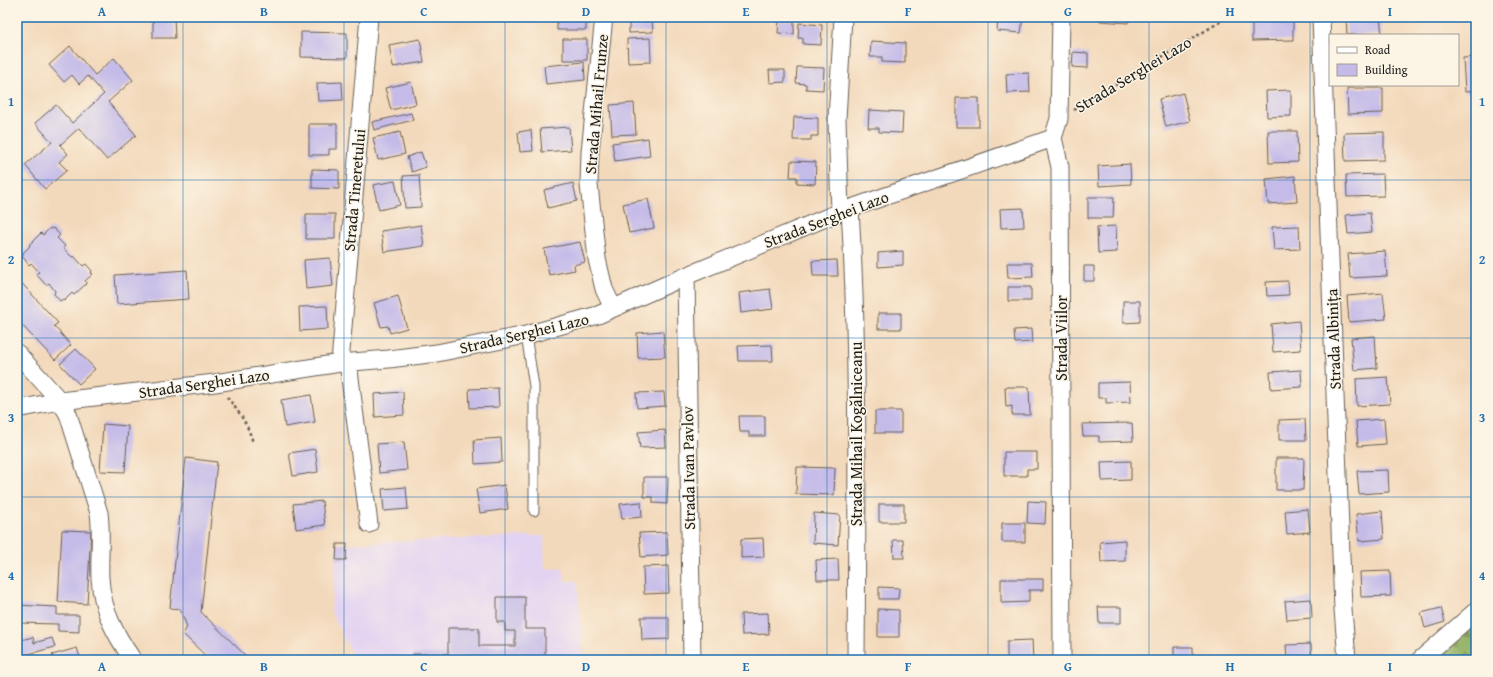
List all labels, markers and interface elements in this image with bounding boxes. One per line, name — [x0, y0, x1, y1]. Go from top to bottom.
text: A — [98, 2, 107, 21]
text: B — [260, 2, 268, 21]
text: C — [420, 2, 428, 21]
text: D — [582, 2, 590, 21]
text: E — [743, 2, 750, 21]
text: F — [905, 2, 912, 21]
text: G — [1064, 2, 1072, 21]
text: H — [1225, 2, 1235, 21]
text: I — [1388, 2, 1392, 21]
street label: Strada Serghei Lazo — [1070, 30, 1196, 118]
street label: Strada Mihail Frunze — [578, 33, 614, 175]
legend — [1329, 34, 1459, 86]
text: Road — [1365, 41, 1391, 58]
text: Building — [1365, 61, 1408, 78]
text: 1 — [8, 92, 14, 111]
text: 1 — [1479, 92, 1485, 111]
street label: Strada Tineretului — [337, 127, 371, 252]
street label: Strada Serghei Lazo — [760, 184, 892, 254]
text: 2 — [8, 250, 15, 269]
text: 2 — [1479, 250, 1486, 269]
street label: Strada Albinița — [1319, 288, 1347, 390]
street label: Strada Viilor — [1049, 295, 1073, 381]
street label: Strada Serghei Lazo — [457, 306, 591, 360]
street label: Strada Mihail Kogălniceanu — [844, 341, 868, 526]
street label: Strada Serghei Lazo — [137, 362, 271, 404]
street label: Strada Ivan Pavlov — [675, 406, 701, 530]
text: 3 — [8, 408, 14, 427]
text: 3 — [1479, 408, 1485, 427]
text: 4 — [8, 566, 15, 585]
text: 4 — [1479, 566, 1486, 585]
text: A — [98, 657, 107, 676]
text: B — [260, 657, 268, 676]
text: C — [420, 657, 428, 676]
text: D — [582, 657, 590, 676]
text: E — [743, 657, 750, 676]
text: F — [905, 657, 912, 676]
text: G — [1064, 657, 1072, 676]
text: H — [1225, 657, 1235, 676]
text: I — [1388, 657, 1392, 676]

